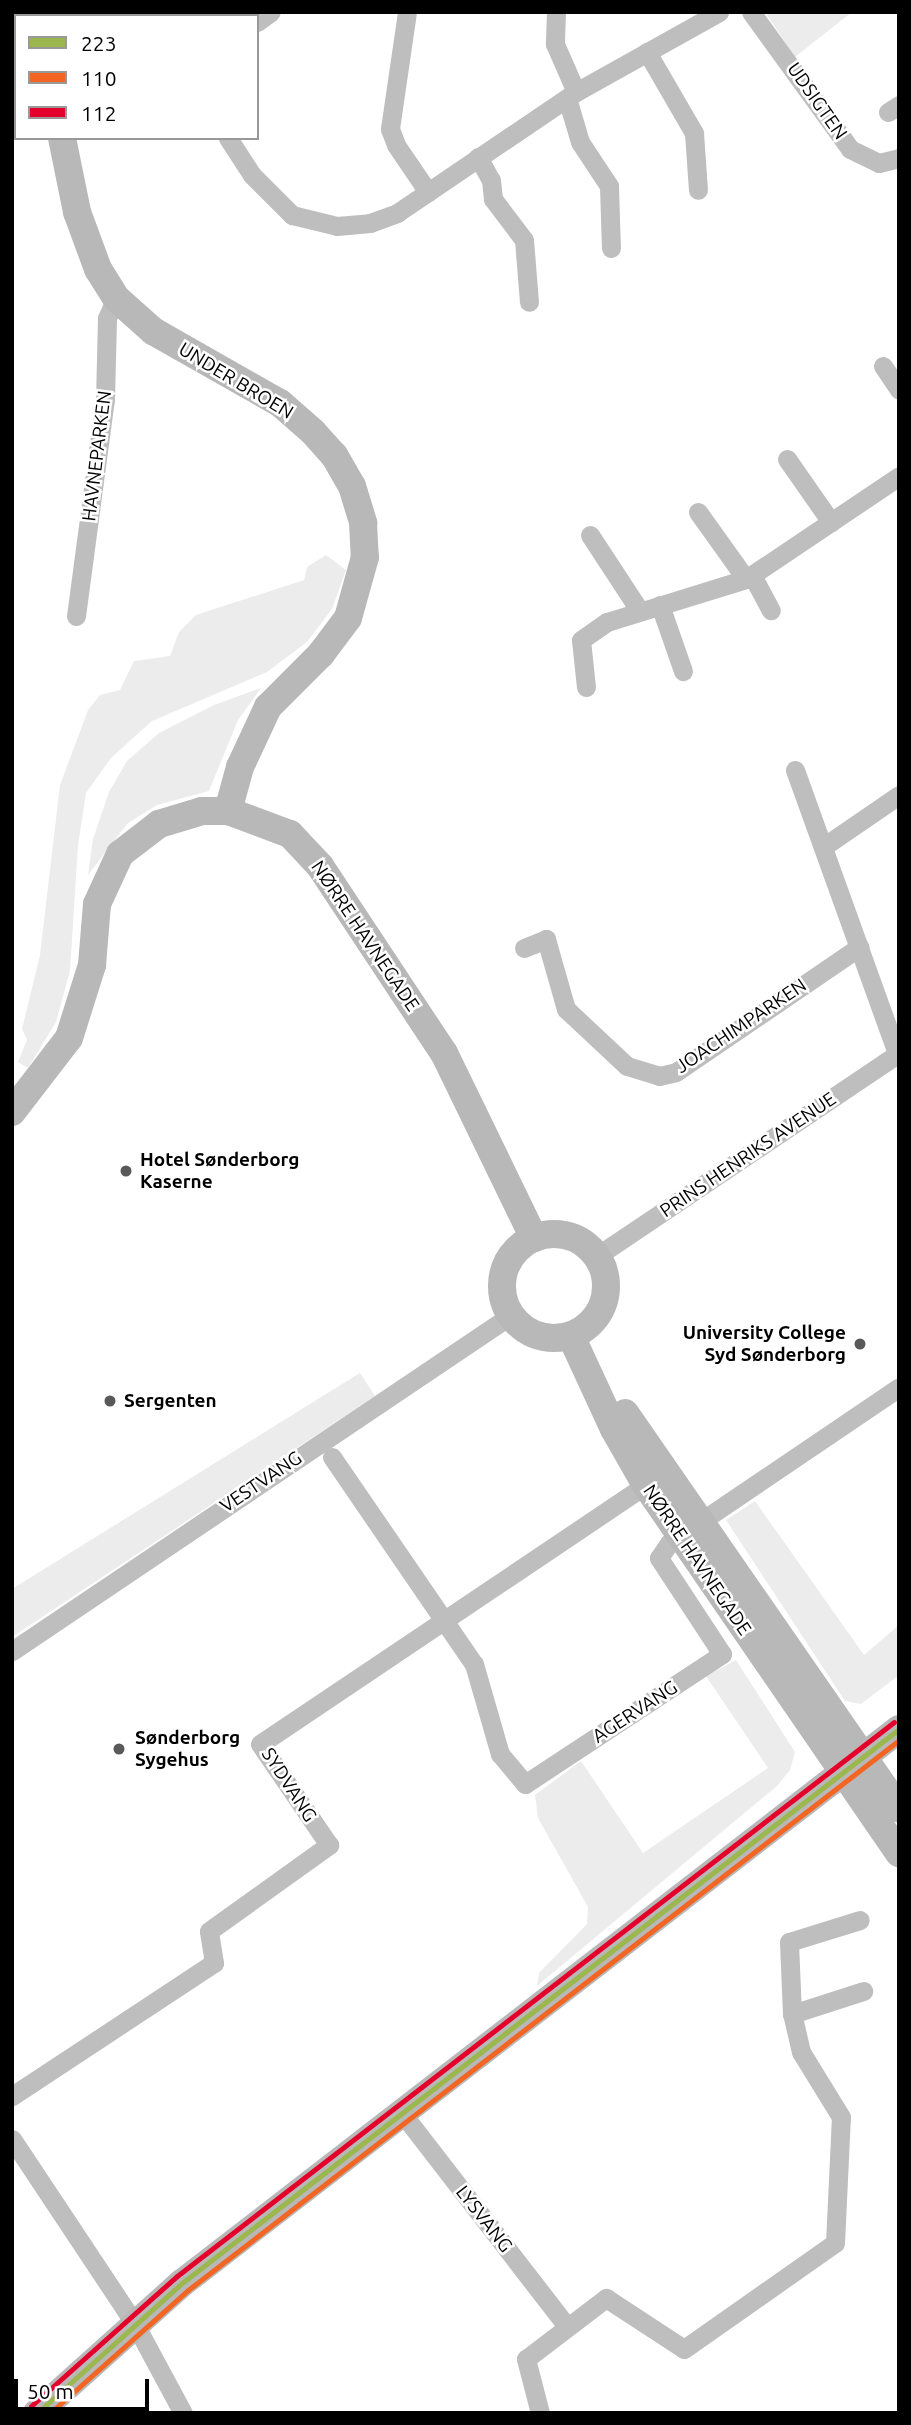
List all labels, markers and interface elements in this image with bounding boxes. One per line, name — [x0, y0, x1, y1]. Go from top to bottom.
legend — [14, 14, 259, 140]
text: 223 — [81, 31, 117, 55]
street label: UDSIGTEN — [782, 58, 852, 144]
text: 110 — [81, 66, 117, 90]
text: 112 — [81, 101, 117, 125]
street label: UNDER BROEN — [175, 338, 297, 424]
street label: HAVNEPARKEN — [78, 389, 116, 523]
street label: NØRRE HAVNEGADE — [306, 856, 424, 1016]
street label: JOACHIMPARKEN — [671, 974, 811, 1078]
street label: PRINS HENRIKS AVENUE — [656, 1088, 840, 1222]
place label: Hotel Sønderborg Kaserne — [140, 1149, 299, 1193]
marker: Hotel Sønderborg Kaserne — [118, 1163, 134, 1179]
place label: University College Syd Sønderborg — [683, 1322, 846, 1366]
marker: University College Syd Sønderborg — [852, 1336, 868, 1352]
place label: Sergenten — [124, 1390, 217, 1412]
marker: Sergenten — [102, 1393, 118, 1409]
street label: VESTVANG — [216, 1446, 306, 1518]
street label: NØRRE HAVNEGADE — [638, 1480, 756, 1640]
street label: AGERVANG — [588, 1676, 682, 1748]
place label: Sønderborg Sygehus — [135, 1727, 240, 1771]
marker: Sønderborg Sygehus — [109, 1739, 129, 1759]
street label: SYDVANG — [257, 1744, 321, 1826]
street label: LYSVANG — [451, 2181, 517, 2257]
scale bar — [18, 2366, 152, 2410]
text: 50 m — [27, 2379, 74, 2403]

